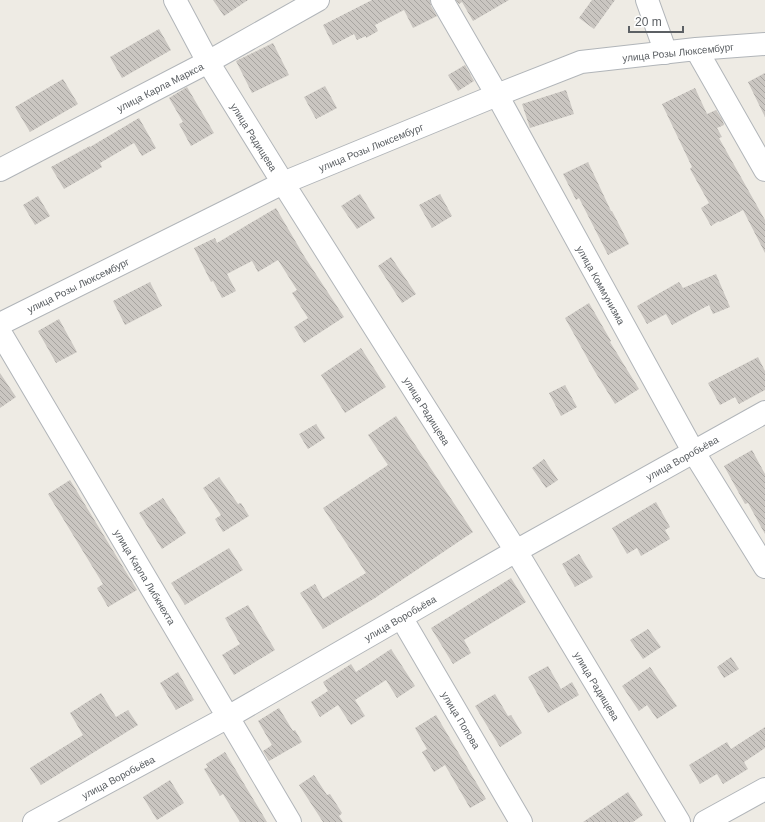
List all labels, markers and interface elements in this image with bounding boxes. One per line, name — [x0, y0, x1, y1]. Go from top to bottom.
scale bar — [629, 8, 683, 34]
text: 20 m — [635, 15, 662, 29]
street label: улица Розы Люксембург — [622, 41, 735, 64]
street label: улица Карла Маркса — [115, 61, 206, 114]
street label: улица Радищева — [228, 101, 279, 174]
street label: улица Розы Люксембург — [317, 121, 425, 174]
street label: улица Коммунизма — [574, 244, 627, 327]
street label: улица Розы Люксембург — [25, 256, 131, 315]
street label: улица Радищева — [401, 375, 452, 448]
street label: улица Воробьёва — [644, 434, 721, 483]
street label: улица Карла Либкнехта — [112, 528, 178, 627]
street label: улица Воробьёва — [362, 593, 438, 643]
street label: улица Радищева — [572, 650, 622, 723]
street label: улица Попова — [439, 690, 482, 751]
street label: улица Воробьёва — [80, 753, 157, 801]

